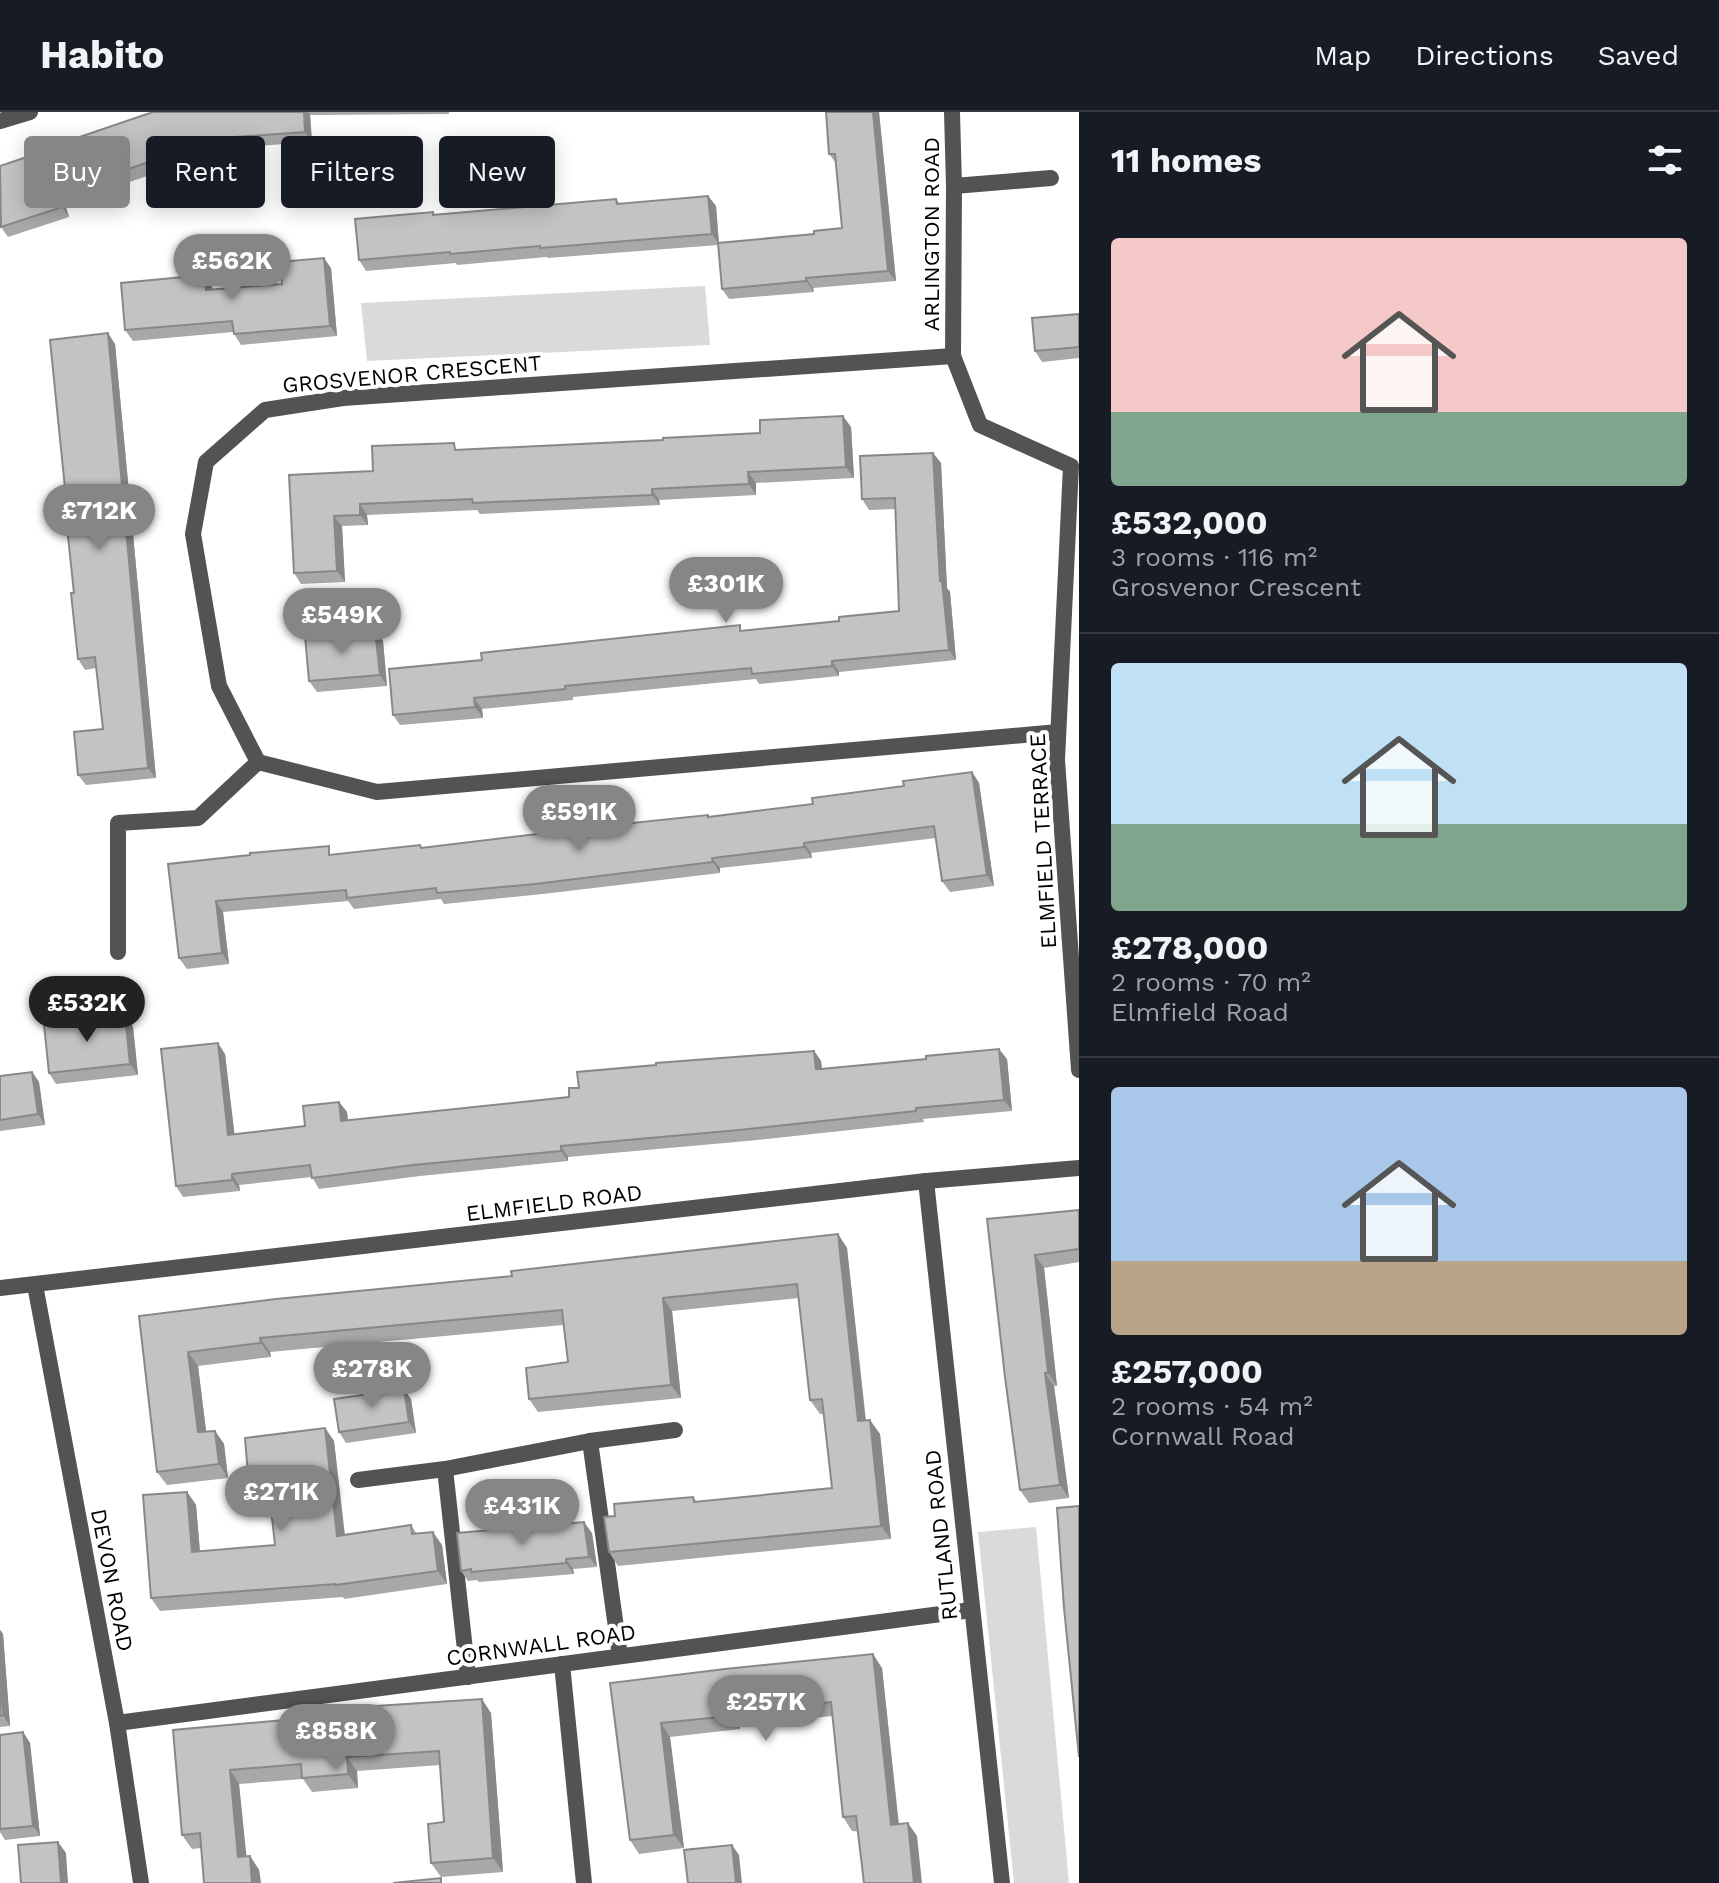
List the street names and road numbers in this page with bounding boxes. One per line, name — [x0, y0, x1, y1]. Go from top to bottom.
street label: ARLINGTON ROAD — [919, 137, 944, 331]
street label: GROSVENOR CRESCENT — [281, 350, 543, 398]
street label: ELMFIELD TERRACE — [1025, 733, 1061, 949]
street label: ELMFIELD ROAD — [464, 1180, 644, 1226]
street label: RUTLAND ROAD — [920, 1448, 962, 1622]
street label: DEVON ROAD — [86, 1507, 138, 1653]
street label: CORNWALL ROAD — [445, 1619, 637, 1671]

